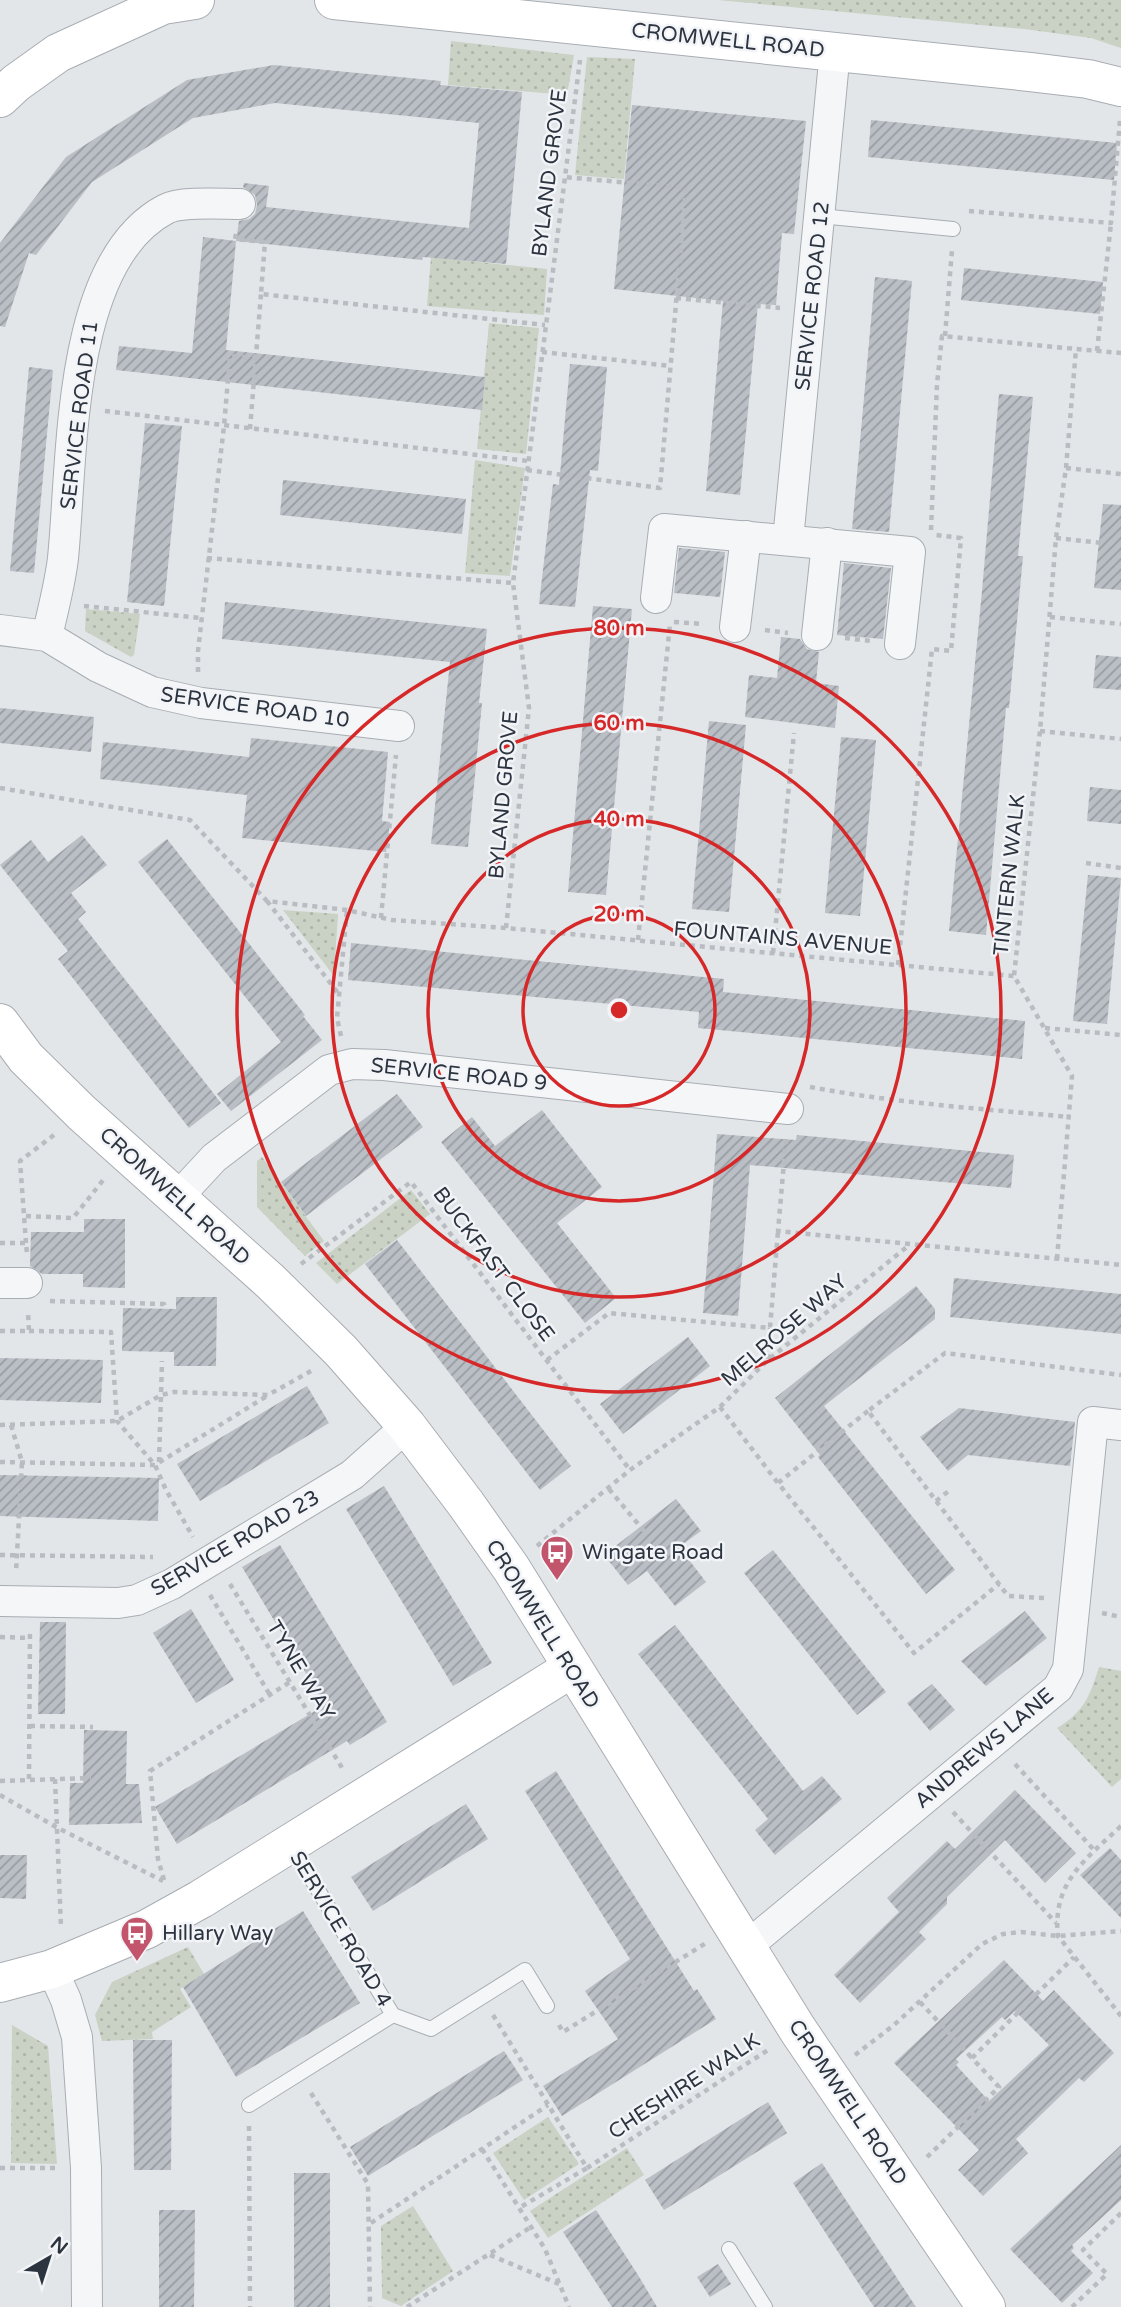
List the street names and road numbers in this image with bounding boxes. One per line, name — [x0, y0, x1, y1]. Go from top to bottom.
street label: CROMWELL ROAD — [630, 18, 826, 63]
street label: BYLAND GROVE — [527, 88, 572, 258]
street label: SERVICE ROAD 12 — [790, 200, 835, 392]
street label: SERVICE ROAD 11 — [55, 319, 103, 511]
street label: SERVICE ROAD 10 — [159, 682, 351, 733]
street label: BYLAND GROVE — [484, 710, 523, 880]
street label: TINTERN WALK — [989, 793, 1030, 957]
street label: FOUNTAINS AVENUE — [673, 916, 893, 961]
street label: SERVICE ROAD 9 — [370, 1053, 548, 1096]
street label: CROMWELL ROAD — [94, 1122, 255, 1271]
street label: BUCKFAST CLOSE — [427, 1182, 560, 1346]
street label: MELROSE WAY — [716, 1269, 852, 1392]
street label: SERVICE ROAD 23 — [147, 1485, 324, 1602]
street label: CROMWELL ROAD — [480, 1535, 605, 1713]
street label: TYNE WAY — [261, 1616, 340, 1725]
street label: ANDREWS LANE — [910, 1683, 1059, 1814]
street label: SERVICE ROAD 4 — [284, 1847, 397, 2012]
street label: CROMWELL ROAD — [783, 2015, 912, 2190]
street label: CHESHIRE WALK — [604, 2028, 765, 2145]

